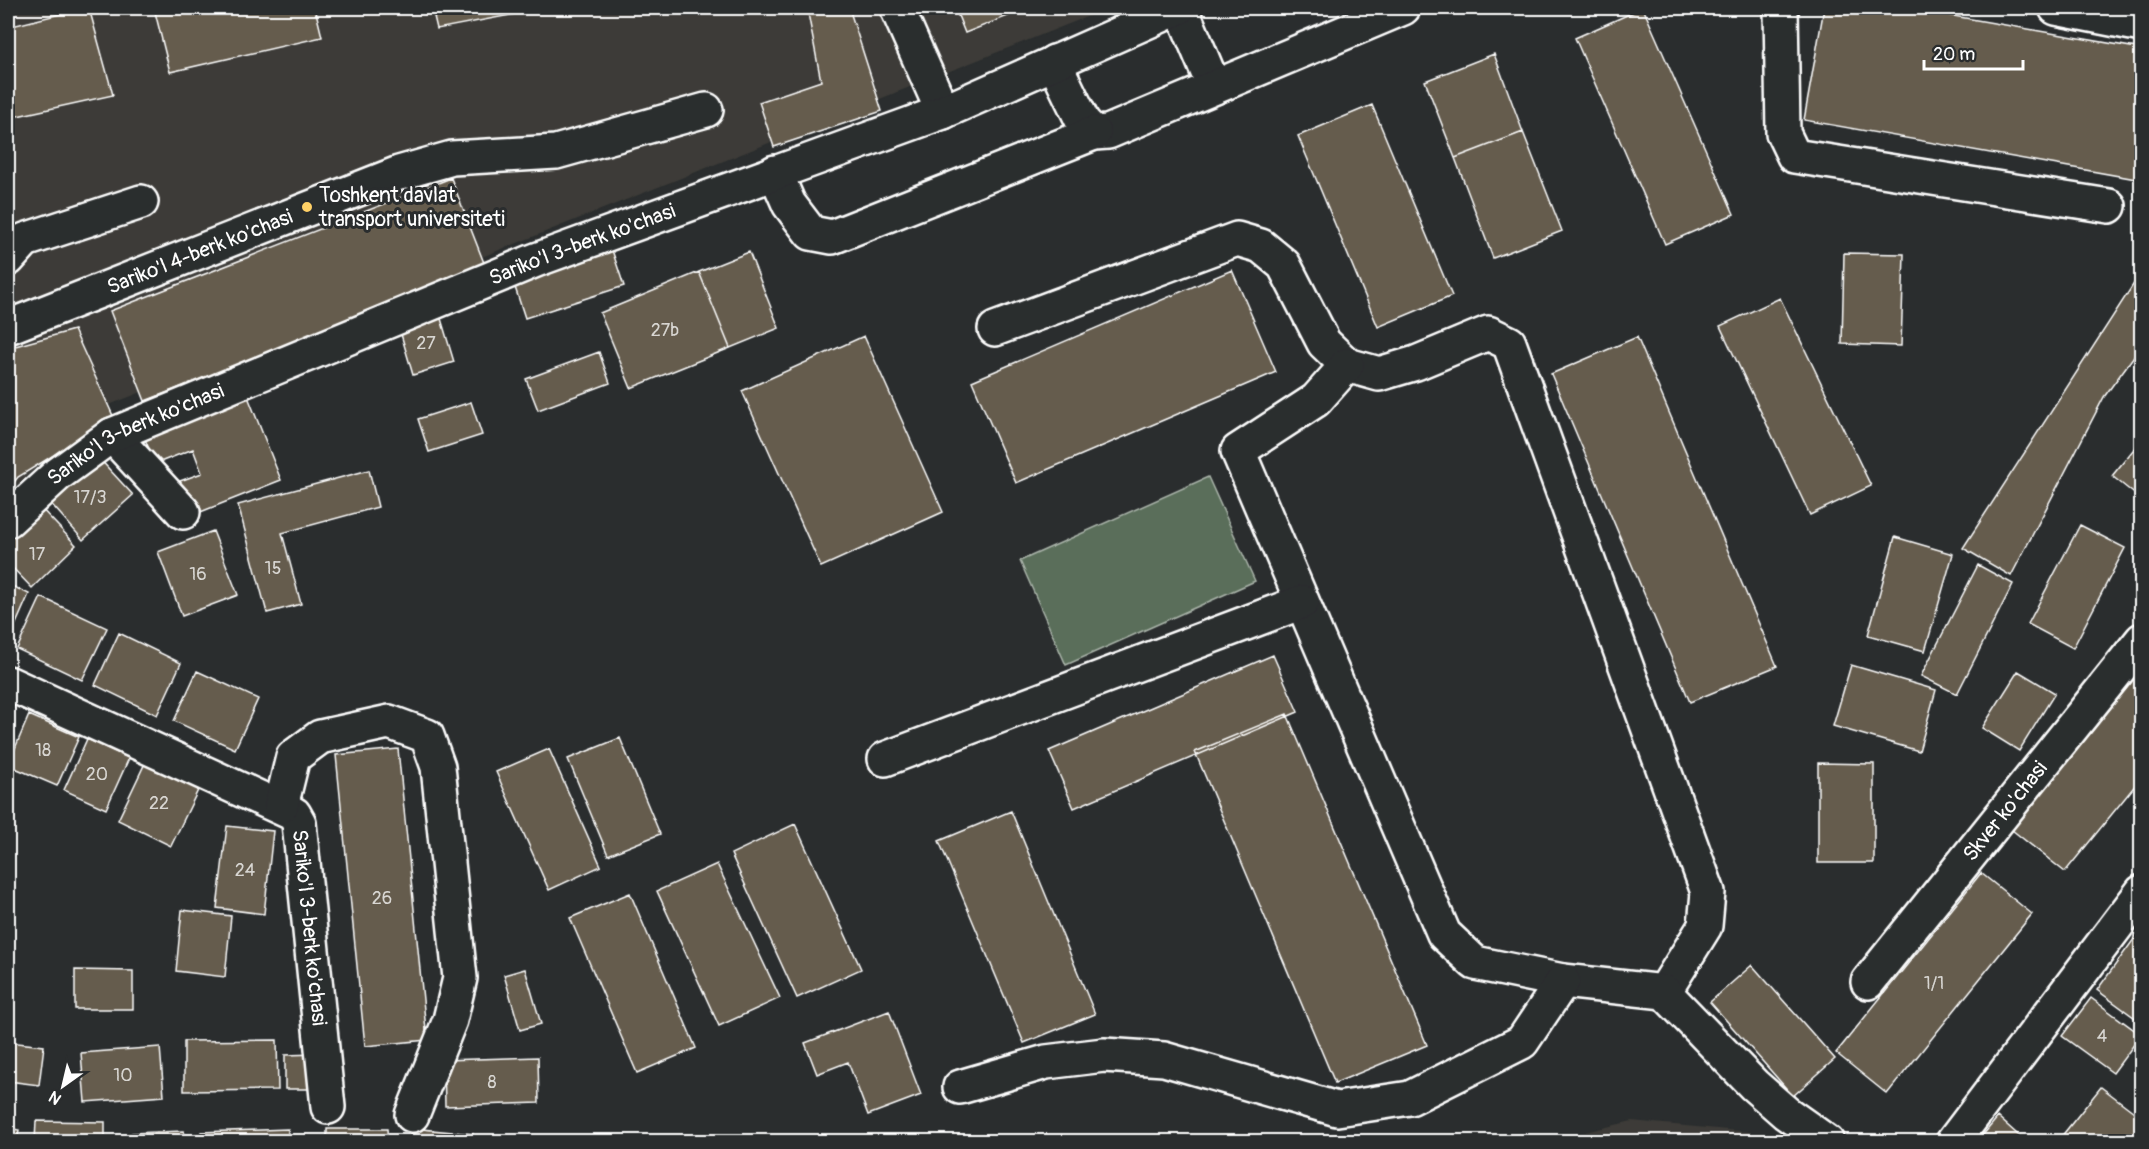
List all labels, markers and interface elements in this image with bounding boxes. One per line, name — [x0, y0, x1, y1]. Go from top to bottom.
scale bar — [1924, 33, 2023, 71]
text: 20 m — [1933, 43, 1975, 66]
place label: Toshkent davlat transport universiteti — [318, 182, 505, 233]
street label: Sariko'l 3-berk ko'chasi — [485, 197, 679, 292]
marker: Toshkent davlat transport universiteti — [300, 200, 314, 214]
street label: Sariko'l 4-berk ko'chasi — [103, 203, 297, 301]
house number: 27b — [651, 319, 679, 342]
house number: 27 — [416, 332, 436, 355]
street label: Sariko'l 3-berk ko'chasi — [42, 377, 228, 491]
house number: 17/3 — [73, 486, 107, 509]
house number: 17 — [29, 543, 46, 566]
house number: 15 — [265, 557, 281, 580]
house number: 16 — [189, 563, 207, 586]
house number: 18 — [35, 739, 51, 762]
street label: Skver ko'chasi — [1957, 756, 2054, 867]
house number: 20 — [86, 763, 108, 786]
house number: 22 — [149, 792, 169, 815]
street label: Sariko'l 3-berk ko'chasi — [286, 828, 333, 1027]
house number: 24 — [235, 859, 256, 882]
house number: 26 — [372, 887, 392, 910]
house number: 1/1 — [1924, 972, 1944, 995]
house number: 4 — [2097, 1025, 2108, 1048]
north arrow — [33, 1056, 93, 1116]
house number: 10 — [113, 1064, 133, 1087]
house number: 8 — [487, 1071, 497, 1094]
text: N — [45, 1086, 65, 1109]

